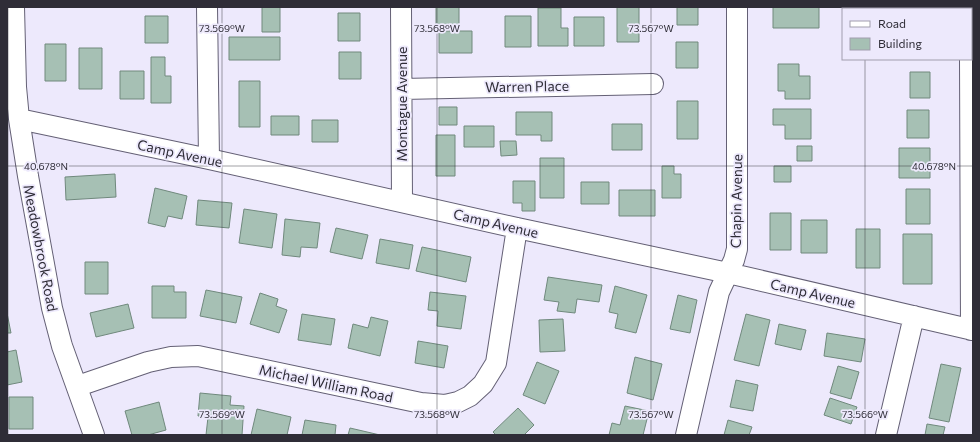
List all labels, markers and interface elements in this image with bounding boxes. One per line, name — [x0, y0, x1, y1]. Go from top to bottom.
legend — [842, 8, 972, 60]
text: Road — [878, 16, 906, 30]
text: 73.569°W — [199, 22, 245, 34]
text: 73.568°W — [414, 22, 460, 34]
text: 73.567°W — [628, 22, 674, 34]
text: Building — [878, 36, 922, 50]
street label: Montague Avenue — [393, 47, 410, 161]
street label: Warren Place — [485, 77, 569, 95]
street label: Camp Avenue — [136, 136, 224, 170]
street label: Chapin Avenue — [727, 154, 745, 248]
text: 40.678°N — [24, 160, 68, 172]
text: 40.678°N — [912, 160, 956, 172]
street label: Meadowbrook Road — [20, 183, 62, 313]
street label: Camp Avenue — [452, 205, 540, 241]
street label: Camp Avenue — [769, 275, 857, 311]
street label: Michael William Road — [258, 361, 394, 405]
text: 73.569°W — [199, 408, 245, 420]
text: 73.568°W — [414, 408, 460, 420]
text: 73.567°W — [628, 408, 674, 420]
text: 73.566°W — [842, 408, 888, 420]

